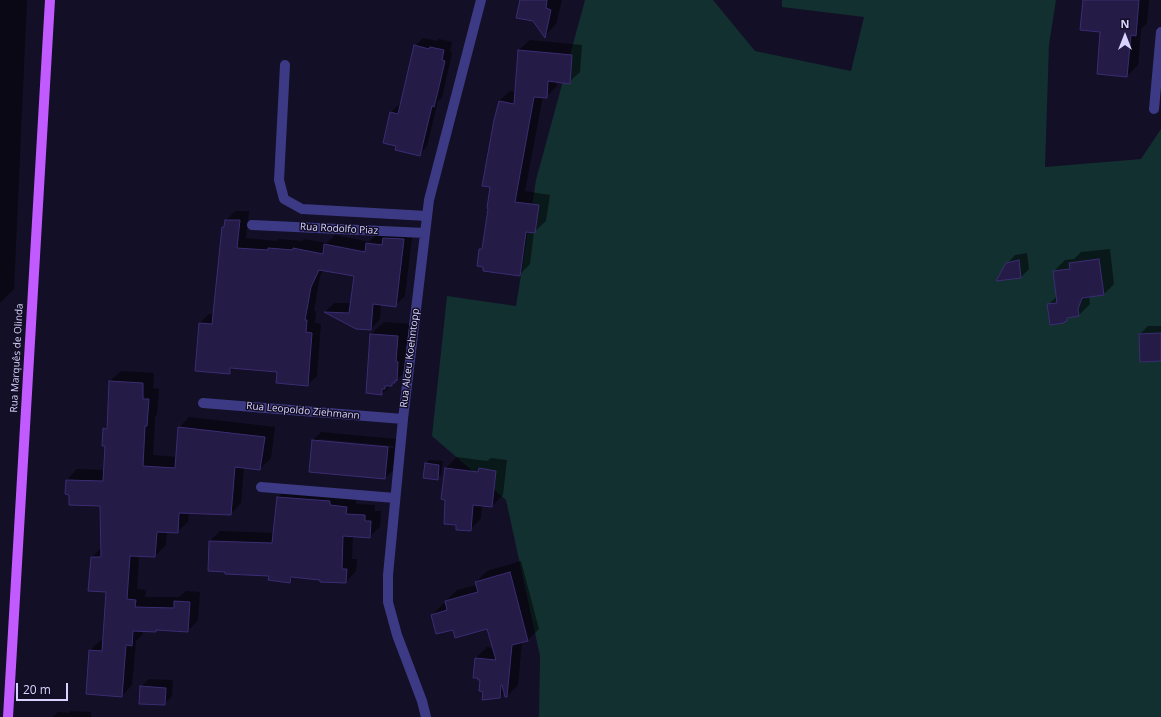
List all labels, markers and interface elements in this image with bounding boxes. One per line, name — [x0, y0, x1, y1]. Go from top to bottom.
north arrow — [1105, 16, 1145, 56]
text: N — [1121, 16, 1129, 31]
street label: Rua Rodolfo Piaz — [300, 221, 378, 237]
street label: Rua Marquês de Olinda — [8, 303, 26, 413]
street label: Rua Alceu Koehntopp — [398, 308, 422, 408]
street label: Rua Leopoldo Ziehmann — [246, 400, 360, 422]
scale bar — [18, 675, 70, 701]
text: 20 m — [23, 681, 51, 698]

